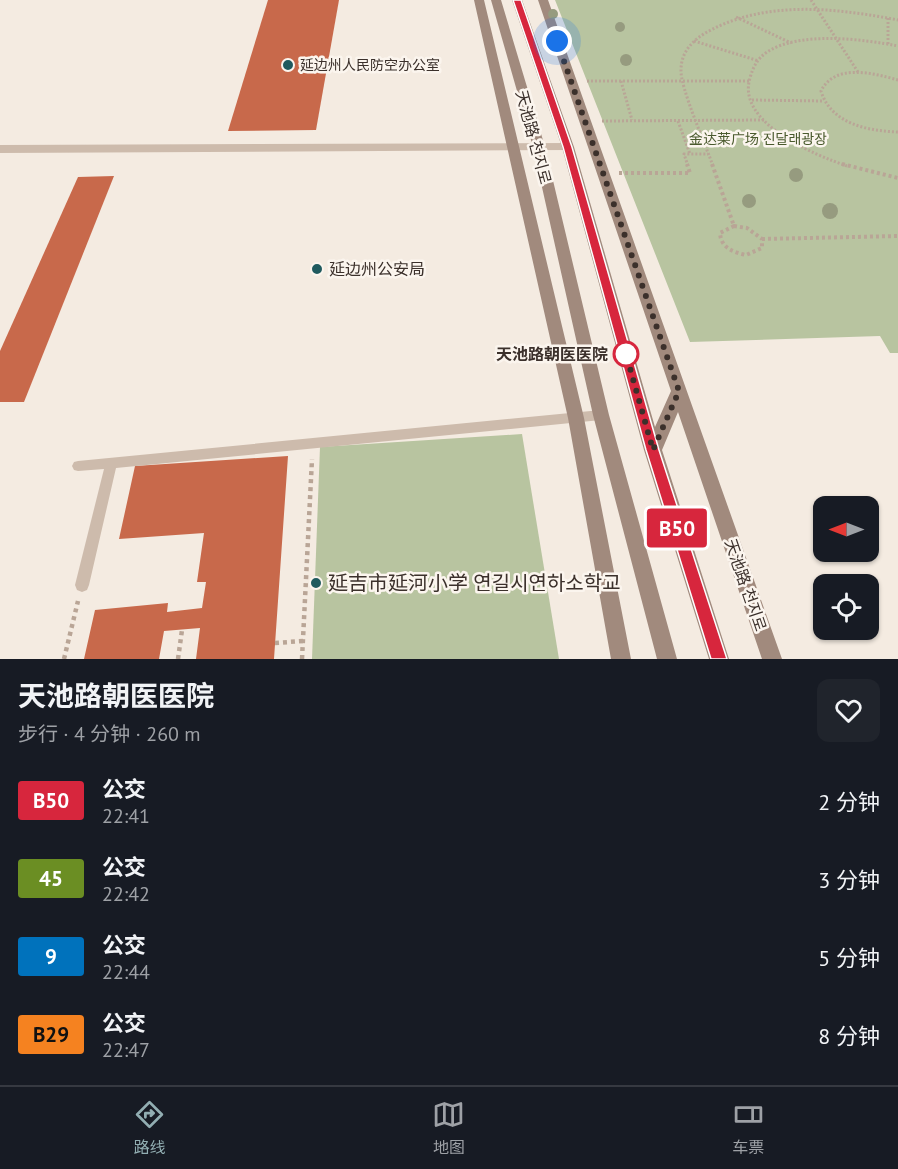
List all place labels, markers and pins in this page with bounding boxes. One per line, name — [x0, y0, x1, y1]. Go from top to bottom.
place label: 延边州人民防空办公室 — [300, 56, 440, 74]
marker: 延边州人民防空办公室 — [281, 58, 295, 72]
place label: 延边州公安局 — [329, 259, 425, 279]
marker: 延边州公安局 — [310, 262, 324, 276]
marker: 天池路朝医医院 — [613, 341, 639, 367]
place label: 天池路朝医医院 — [496, 344, 608, 364]
place label: 延吉市延河小学 연길시연하소학교 — [328, 570, 621, 596]
marker: 延吉市延河小学 연길시연하소학교 — [309, 576, 323, 590]

